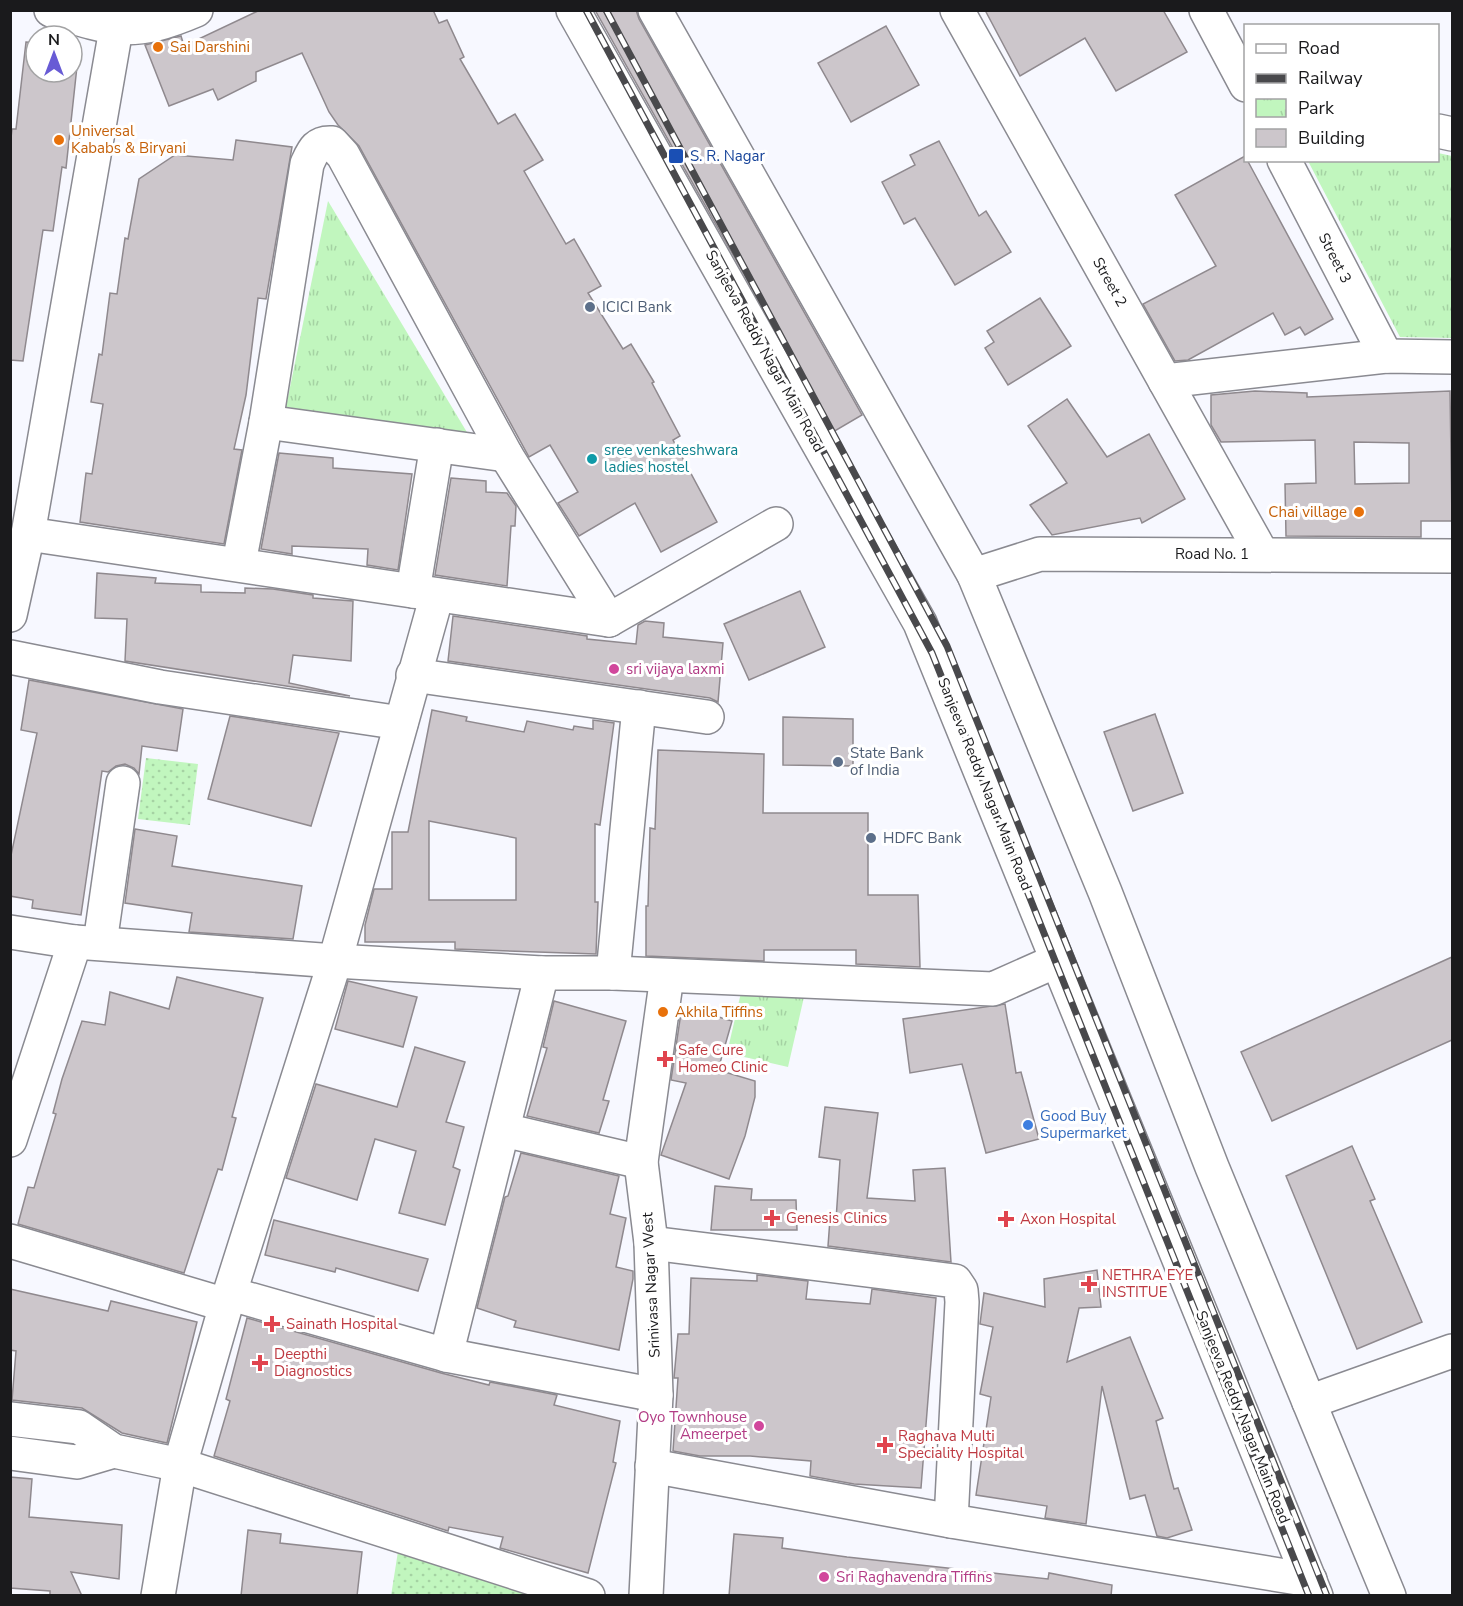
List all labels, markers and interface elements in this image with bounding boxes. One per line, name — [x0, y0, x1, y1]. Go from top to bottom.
north arrow — [24, 24, 84, 84]
legend — [1244, 24, 1439, 162]
text: N — [48, 29, 60, 51]
text: Road — [1298, 36, 1340, 60]
place label: Sai Darshini — [170, 37, 250, 57]
marker: Sai Darshini — [151, 40, 165, 54]
text: Railway — [1298, 66, 1363, 90]
text: Park — [1298, 96, 1335, 120]
place label: Universal Kababs & Biryani — [71, 121, 186, 158]
text: Building — [1298, 126, 1365, 150]
marker: Universal Kababs & Biryani — [52, 133, 66, 147]
place label: S. R. Nagar — [690, 146, 766, 166]
marker: S. R. Nagar — [667, 147, 685, 165]
street label: Street 3 — [1314, 230, 1356, 286]
street label: Sanjeeva Reddy Nagar Main Road — [701, 246, 829, 456]
street label: Street 2 — [1088, 254, 1132, 310]
place label: ICICI Bank — [602, 297, 672, 317]
marker: ICICI Bank — [583, 300, 597, 314]
place label: sree venkateshwara ladies hostel — [604, 440, 738, 477]
marker: sree venkateshwara ladies hostel — [585, 452, 599, 466]
place label: Chai village — [1268, 502, 1347, 522]
marker: Chai village — [1352, 505, 1366, 519]
street label: Road No. 1 — [1175, 544, 1249, 564]
place label: sri vijaya laxmi — [626, 659, 725, 679]
marker: sri vijaya laxmi — [607, 662, 621, 676]
street label: Sanjeeva Reddy Nagar Main Road — [933, 675, 1037, 893]
place label: State Bank of India — [850, 743, 924, 780]
marker: State Bank of India — [831, 755, 845, 769]
place label: HDFC Bank — [883, 828, 962, 848]
marker: HDFC Bank — [864, 831, 878, 845]
place label: Akhila Tiffins — [675, 1002, 763, 1022]
marker: Akhila Tiffins — [656, 1005, 670, 1019]
place label: Safe Cure Homeo Clinic — [678, 1040, 768, 1077]
marker: Safe Cure Homeo Clinic — [656, 1050, 674, 1068]
place label: Good Buy Supermarket — [1040, 1106, 1127, 1143]
marker: Good Buy Supermarket — [1021, 1118, 1035, 1132]
place label: Genesis Clinics — [786, 1208, 887, 1228]
marker: Genesis Clinics — [763, 1209, 781, 1227]
place label: Axon Hospital — [1020, 1209, 1116, 1229]
marker: Axon Hospital — [997, 1210, 1015, 1228]
street label: Srinivasa Nagar West — [637, 1211, 665, 1358]
place label: NETHRA EYE INSTITUE — [1102, 1265, 1193, 1302]
marker: NETHRA EYE INSTITUE — [1080, 1275, 1098, 1293]
street label: Sanjeeva Reddy Nagar Main Road — [1191, 1308, 1295, 1526]
place label: Sainath Hospital — [286, 1314, 398, 1334]
marker: Sainath Hospital — [263, 1315, 281, 1333]
place label: Deepthi Diagnostics — [274, 1344, 352, 1381]
marker: Deepthi Diagnostics — [251, 1354, 269, 1372]
place label: Oyo Townhouse Ameerpet — [638, 1407, 748, 1444]
marker: Oyo Townhouse Ameerpet — [752, 1419, 766, 1433]
place label: Raghava Multi Speciality Hospital — [898, 1426, 1025, 1463]
marker: Raghava Multi Speciality Hospital — [876, 1436, 894, 1454]
place label: Sri Raghavendra Tiffins — [836, 1567, 992, 1587]
marker: Sri Raghavendra Tiffins — [817, 1570, 831, 1584]

